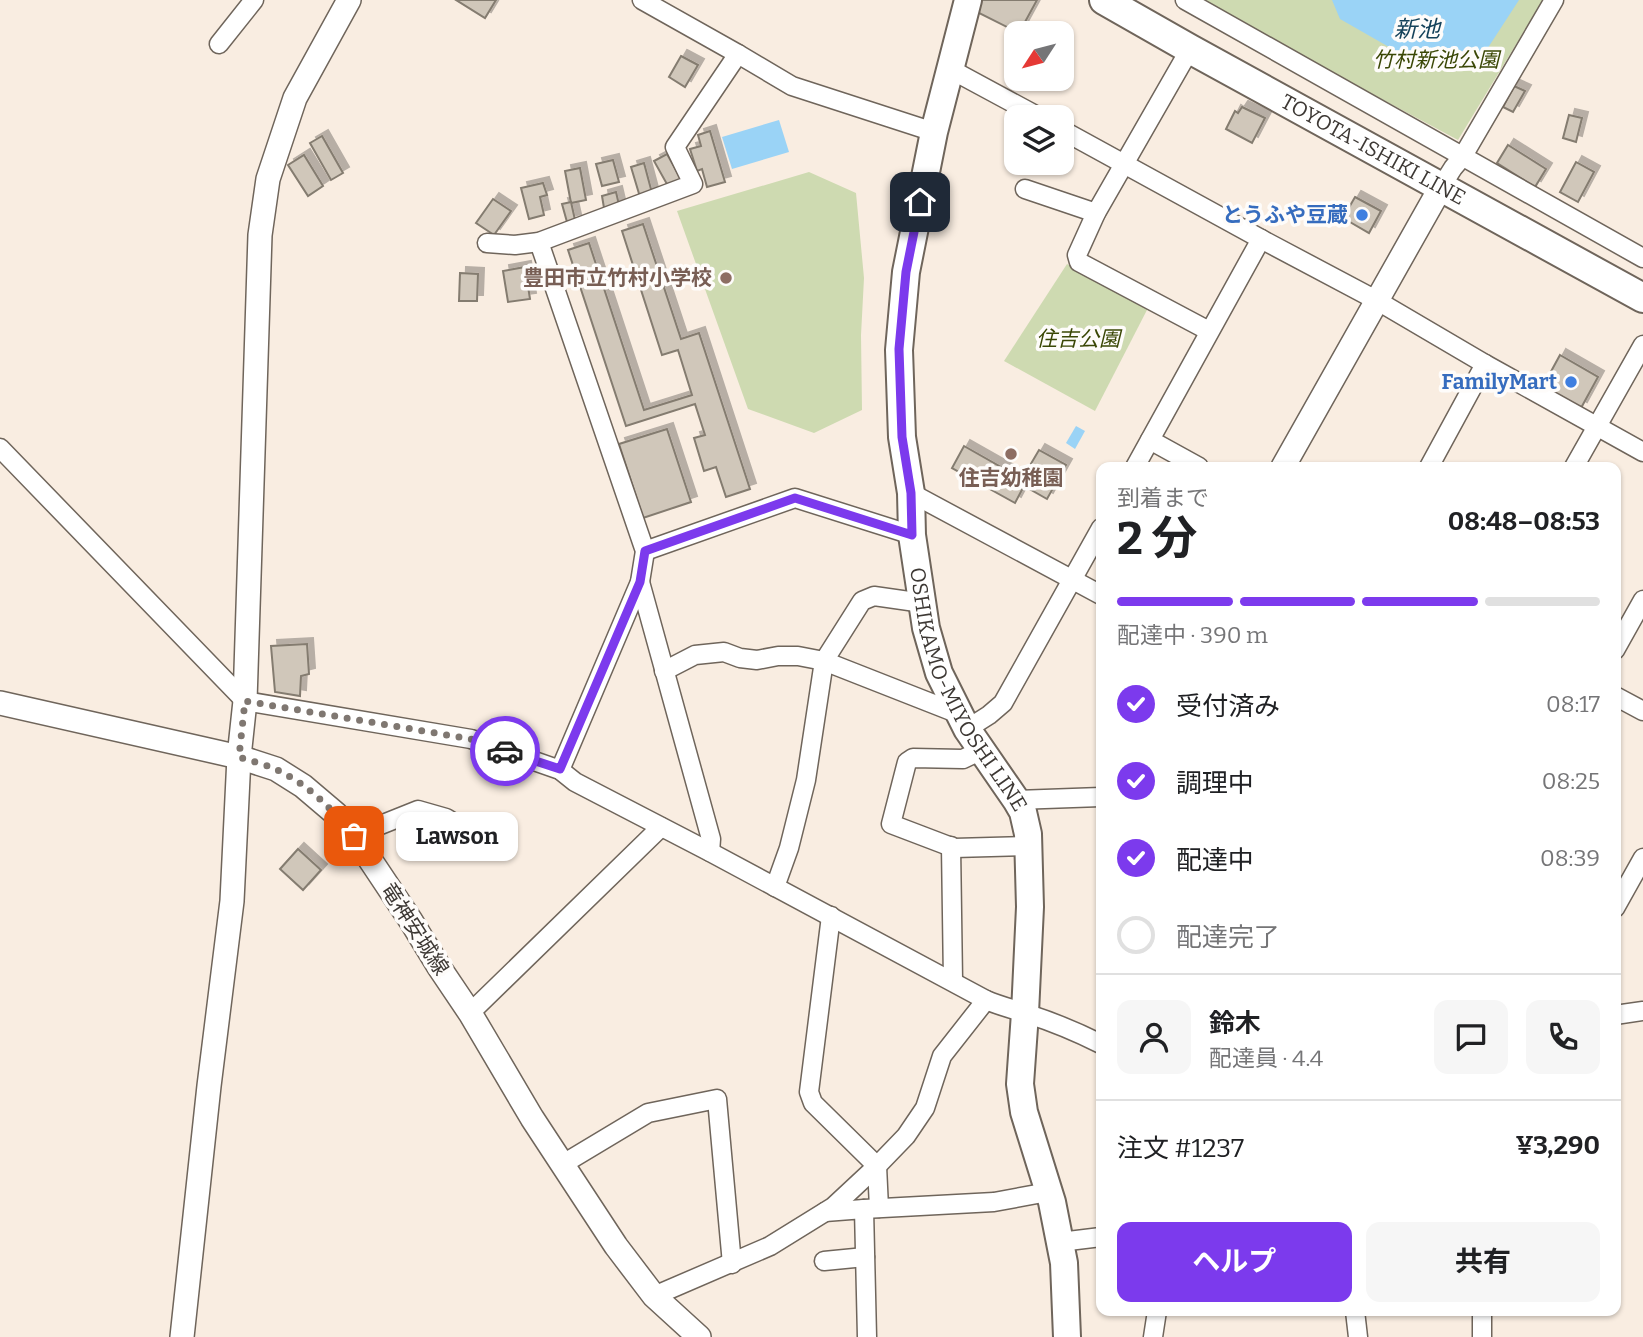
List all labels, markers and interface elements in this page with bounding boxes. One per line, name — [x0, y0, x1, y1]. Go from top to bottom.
water label: 新池 — [1394, 15, 1442, 43]
north arrow — [1004, 21, 1074, 91]
map controls — [1004, 21, 1074, 175]
park label: 竹村新池公園 — [1373, 47, 1502, 73]
street label: TOYOTA-ISHIKI LINE — [1276, 88, 1470, 211]
button: layers — [1004, 105, 1074, 175]
pin — [890, 172, 950, 232]
icon: home — [901, 183, 939, 221]
place label: とうふや豆蔵 — [1222, 202, 1348, 228]
marker: とうふや豆蔵 — [1354, 207, 1370, 223]
place label: 豊田市立竹村小学校 — [523, 265, 712, 291]
marker: 豊田市立竹村小学校 — [718, 270, 734, 286]
park label: 住吉公園 — [1036, 326, 1123, 352]
place label: FamilyMart — [1441, 369, 1558, 395]
marker: FamilyMart — [1563, 374, 1579, 390]
marker: 住吉幼稚園 — [1003, 446, 1019, 462]
place label: 住吉幼稚園 — [959, 465, 1064, 491]
text: 到着まで — [1117, 484, 1209, 512]
text: 08:48–08:53 — [1448, 506, 1600, 537]
text: 2 分 — [1117, 511, 1197, 566]
street label: OSHIKAMO-MIYOSHI LINE — [904, 566, 1033, 816]
text: 配達中 · 390 m — [1117, 621, 1268, 649]
icon: check — [1117, 685, 1155, 723]
text: 08:17 — [1546, 690, 1600, 718]
text: 受付済み — [1176, 691, 1280, 722]
courier — [470, 716, 540, 786]
icon: car — [486, 732, 524, 770]
icon: check — [1117, 762, 1155, 800]
text: 08:25 — [1542, 767, 1600, 795]
text: 調理中 — [1176, 768, 1254, 799]
pin — [324, 806, 384, 866]
callout: Lawson — [396, 812, 518, 860]
icon: bag — [335, 817, 373, 855]
text: Lawson — [415, 822, 499, 850]
icon: check — [1117, 839, 1155, 877]
text: 08:39 — [1540, 844, 1600, 872]
text: 配達中 — [1176, 845, 1254, 876]
street label: 竜神安城線 — [376, 878, 454, 980]
text: 配達完了 — [1176, 922, 1280, 953]
button: person — [1117, 1000, 1191, 1074]
button: chat — [1434, 1000, 1508, 1074]
button: phone — [1526, 1000, 1600, 1074]
text: 鈴木 — [1209, 1008, 1261, 1039]
text: 配達員 · 4.4 — [1209, 1044, 1323, 1072]
text: ¥3,290 — [1516, 1130, 1600, 1161]
text: 注文 #1237 — [1117, 1133, 1244, 1164]
button: ヘルプ — [1117, 1222, 1352, 1302]
button: 共有 — [1366, 1222, 1600, 1302]

